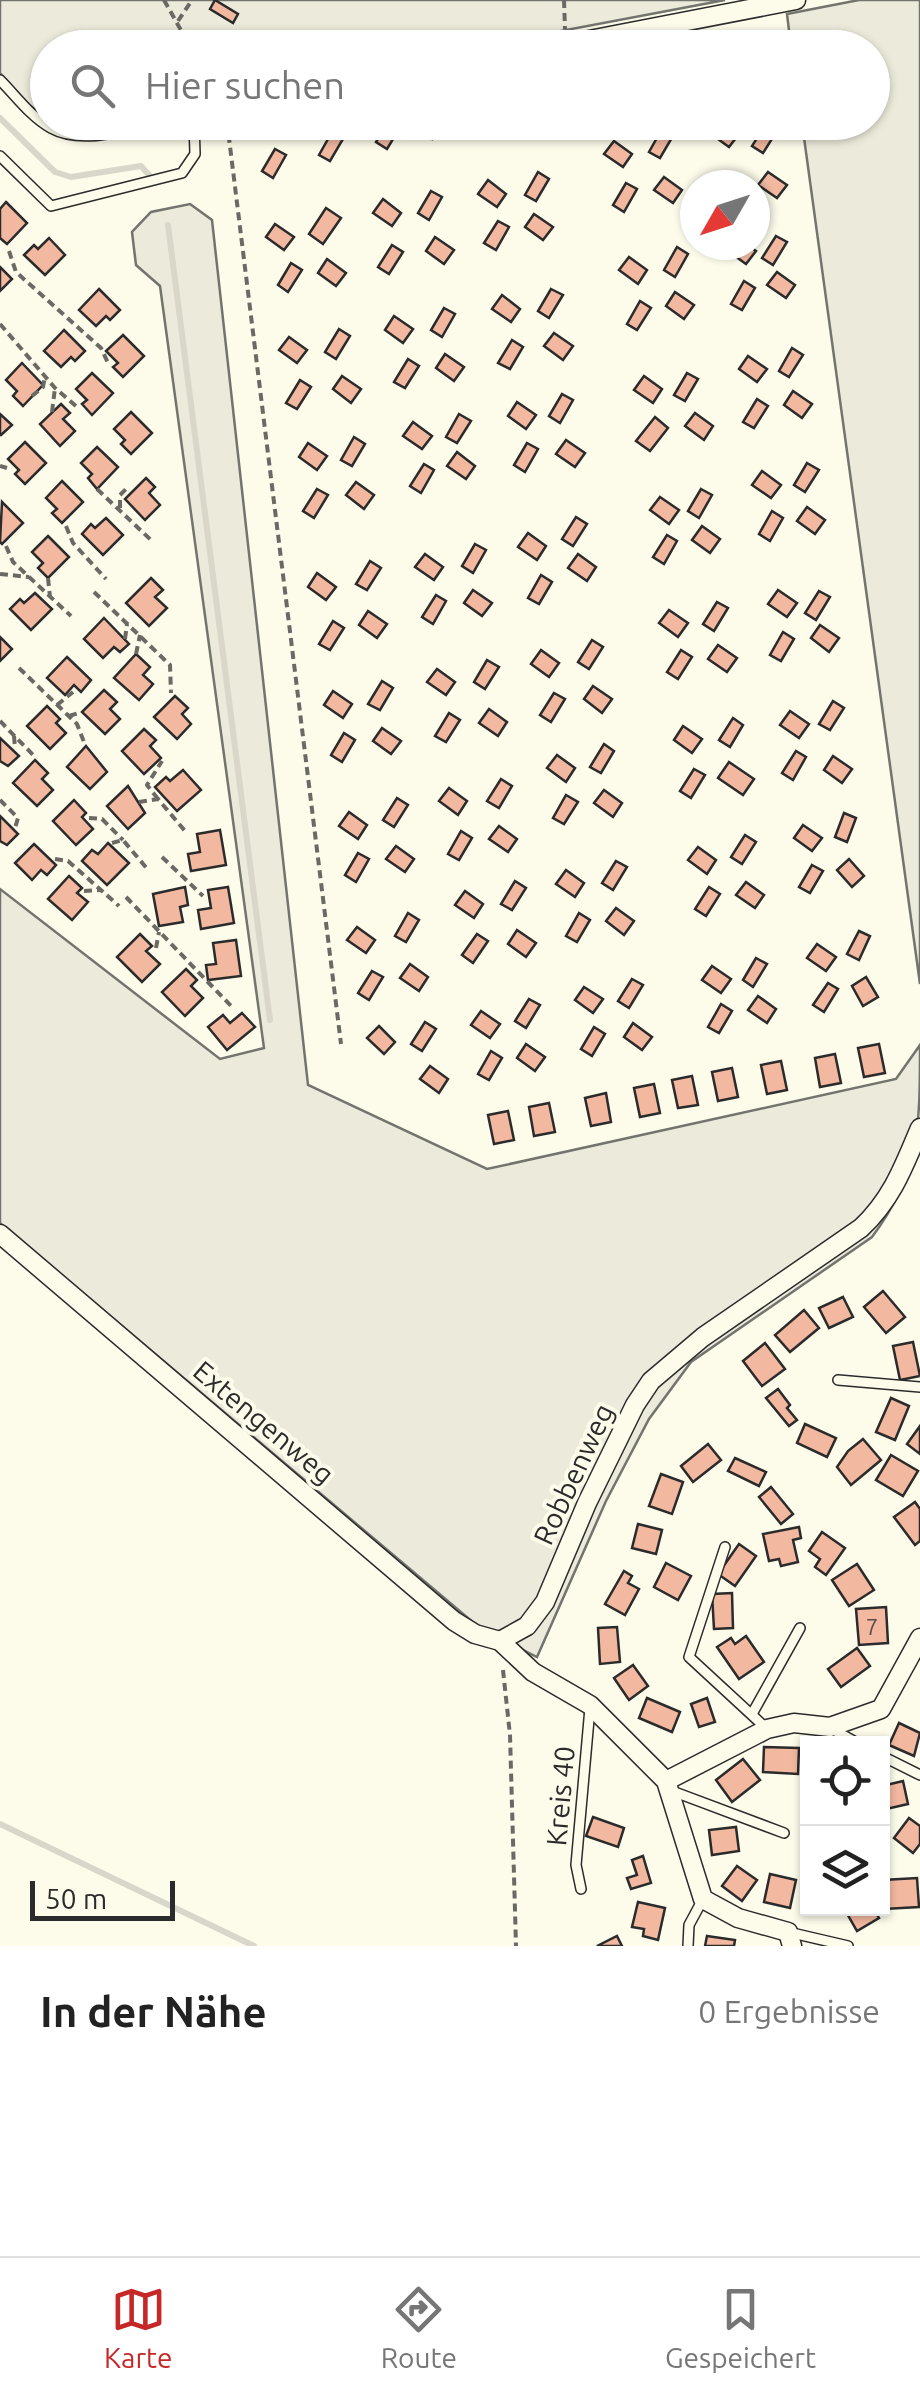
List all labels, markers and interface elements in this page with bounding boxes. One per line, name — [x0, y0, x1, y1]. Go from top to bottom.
search box — [30, 30, 890, 140]
icon: search — [65, 58, 120, 113]
text: Hier suchen — [145, 64, 345, 106]
north arrow — [680, 170, 770, 260]
street label: Extengenweg — [188, 1354, 340, 1490]
street label: Robbenweg — [527, 1399, 619, 1549]
house number: 7 — [866, 1614, 878, 1639]
map controls — [800, 1736, 890, 1916]
button: locate — [800, 1736, 890, 1826]
street label: Kreis 40 — [540, 1745, 580, 1847]
button: layers — [800, 1826, 890, 1916]
scale bar — [30, 1876, 175, 1920]
text: 50 m — [45, 1883, 107, 1914]
text: In der Nähe — [40, 1988, 267, 2035]
text: 0 Ergebnisse — [698, 1993, 880, 2029]
tab: Karte — [104, 2282, 173, 2373]
tab: Route — [381, 2282, 457, 2373]
tab: Gespeichert — [665, 2282, 816, 2373]

